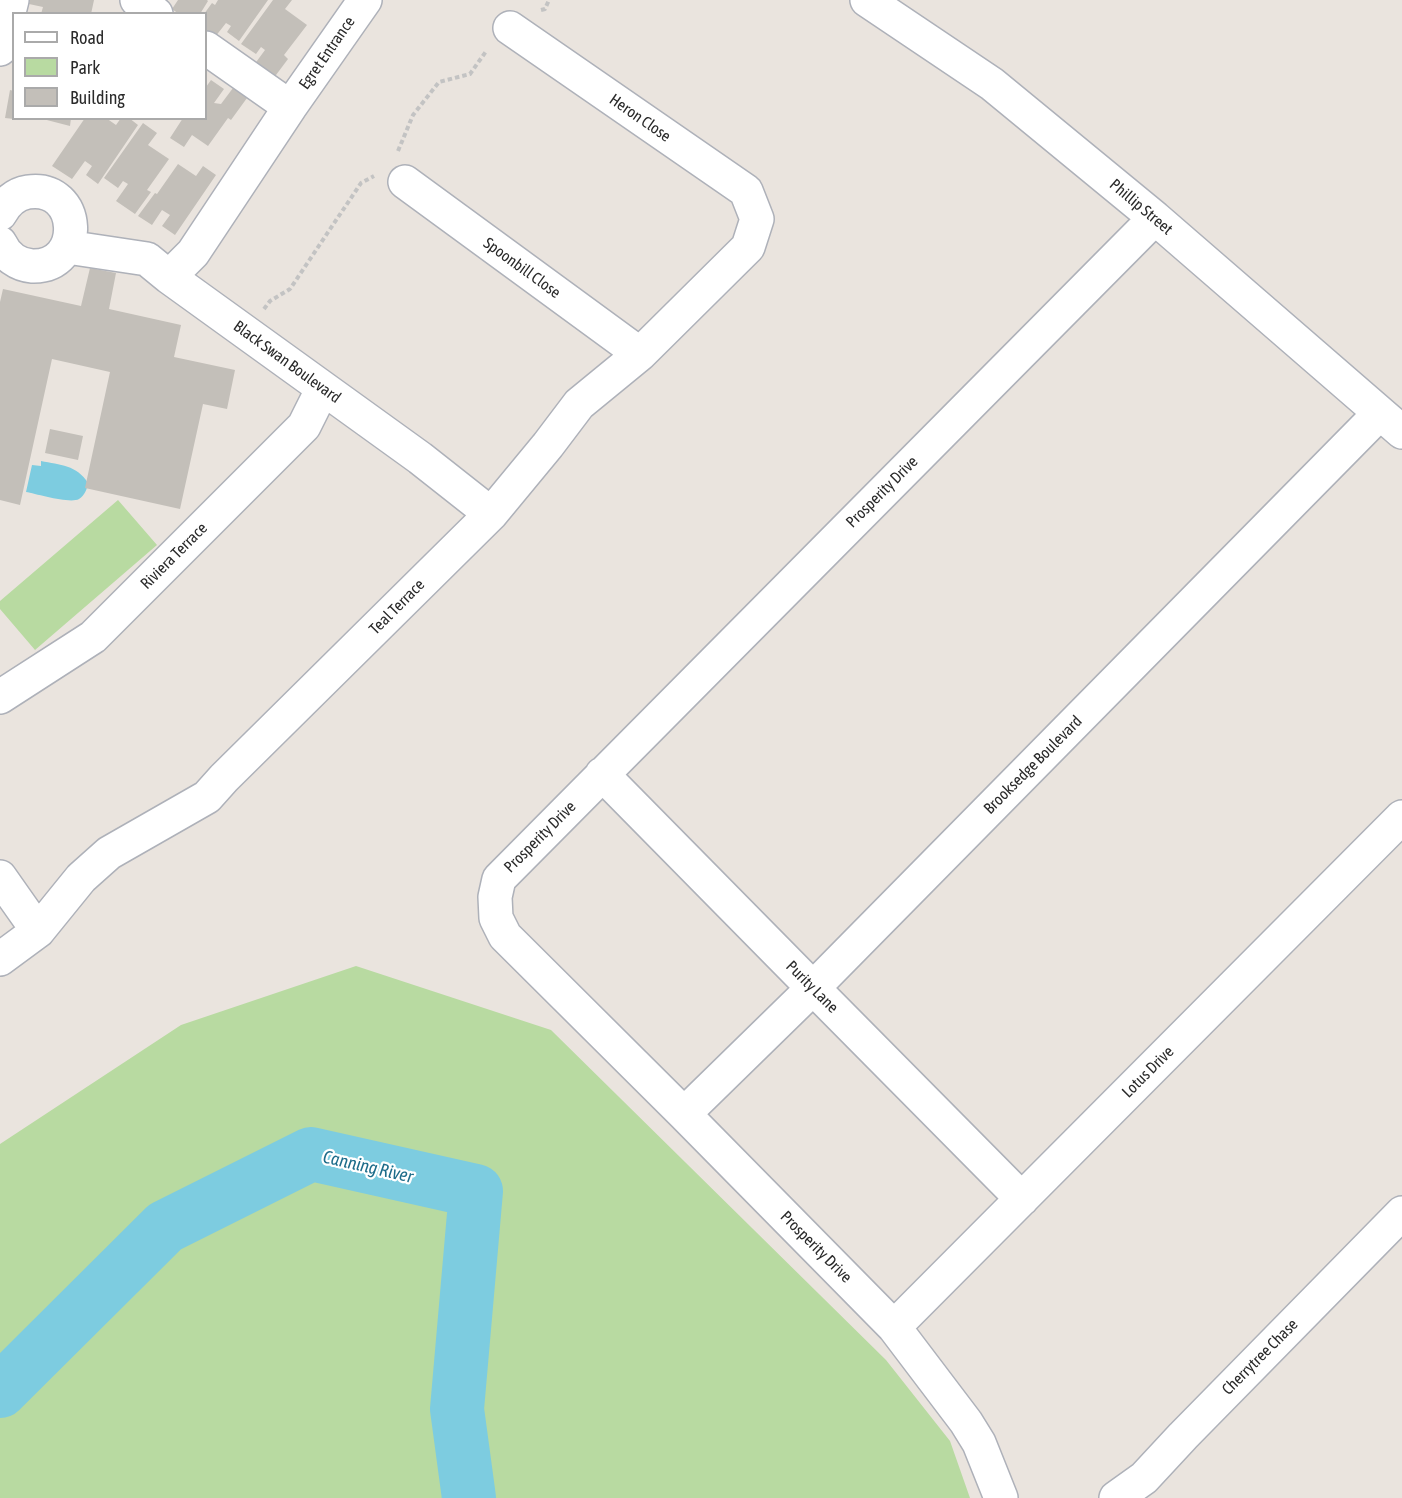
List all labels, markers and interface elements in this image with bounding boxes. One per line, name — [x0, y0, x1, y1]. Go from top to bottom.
legend — [12, 12, 207, 120]
street label: Egret Entrance — [295, 13, 359, 93]
text: Road — [70, 27, 104, 48]
text: Park — [70, 57, 100, 78]
text: Building — [70, 87, 125, 108]
street label: Heron Close — [606, 90, 674, 146]
street label: Phillip Street — [1106, 175, 1176, 239]
street label: Spoonbill Close — [480, 234, 564, 302]
street label: Black Swan Boulevard — [230, 317, 344, 407]
street label: Prosperity Drive — [842, 452, 922, 532]
street label: Riviera Terrace — [137, 519, 211, 593]
street label: Teal Terrace — [365, 575, 429, 639]
street label: Brooksedge Boulevard — [980, 712, 1086, 818]
street label: Prosperity Drive — [500, 797, 580, 877]
street label: Purity Lane — [782, 957, 842, 1017]
street label: Lotus Drive — [1118, 1042, 1178, 1102]
water label: Canning River — [321, 1146, 415, 1188]
street label: Prosperity Drive — [776, 1207, 856, 1287]
street label: Cherrytree Chase — [1218, 1315, 1302, 1399]

